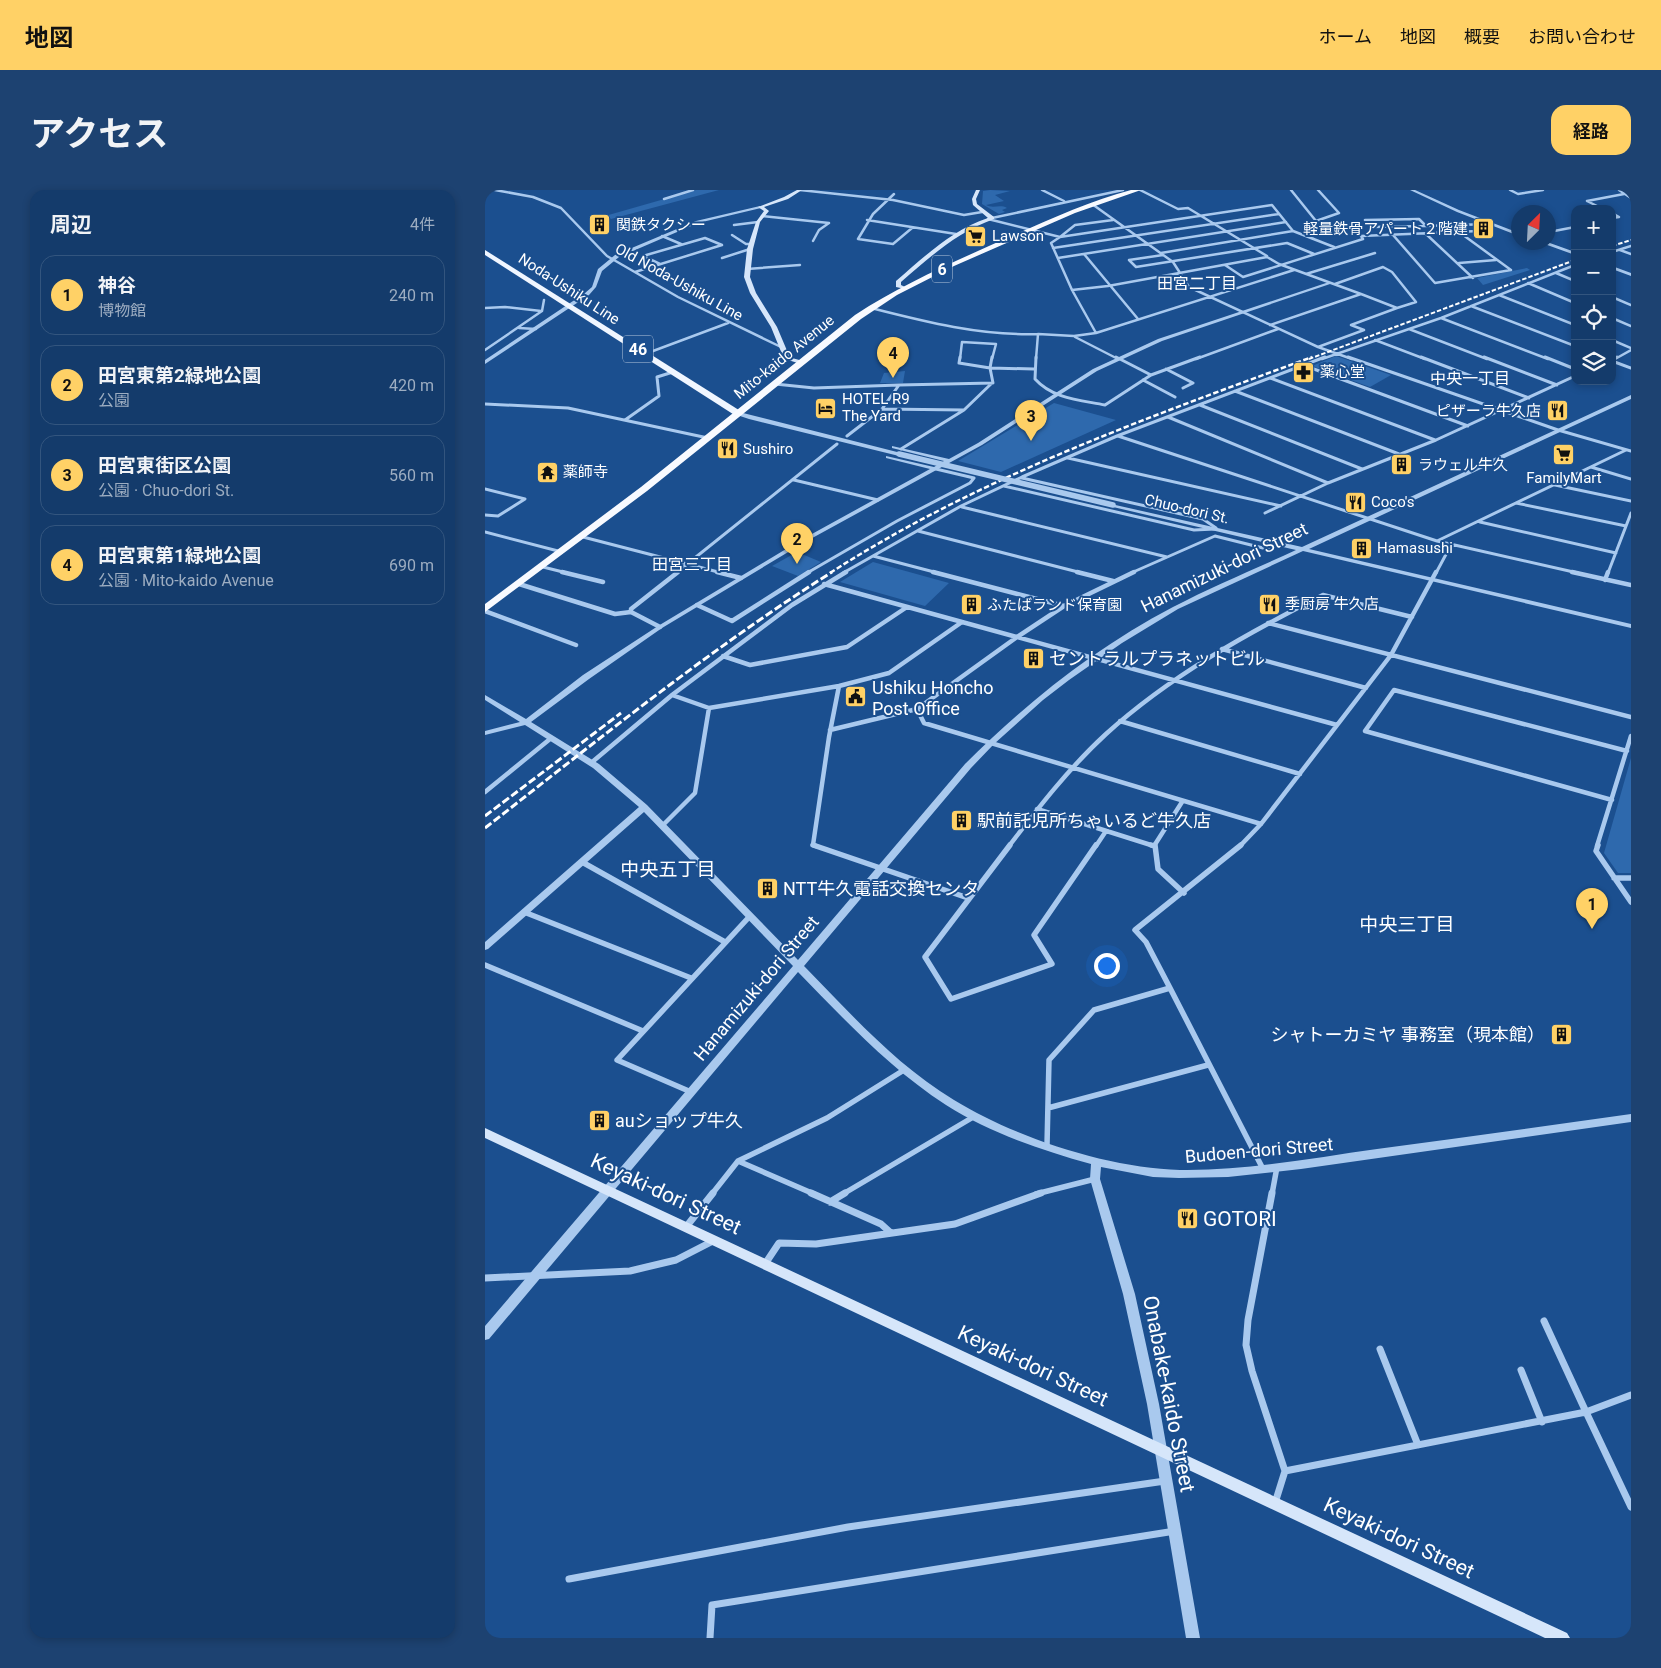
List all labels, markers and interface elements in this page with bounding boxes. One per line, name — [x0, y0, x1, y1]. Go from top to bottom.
text: 地図 — [25, 24, 73, 52]
text: ホーム — [1319, 26, 1372, 47]
text: 地図 — [1400, 26, 1436, 47]
text: 概要 — [1464, 26, 1500, 47]
text: お問い合わせ — [1528, 26, 1636, 47]
button: 経路 — [1551, 105, 1631, 155]
text: アクセス — [30, 114, 168, 155]
north arrow — [1511, 205, 1556, 250]
map controls — [1571, 205, 1616, 385]
button: + — [1571, 205, 1616, 250]
text: 周辺 — [50, 213, 92, 237]
building icon: 関鉄タクシー — [588, 213, 612, 237]
text: 4件 — [410, 215, 435, 234]
place label: 関鉄タクシー — [616, 216, 706, 234]
building icon: 軽量鉄骨アパート２階建 — [1472, 217, 1496, 241]
place label: 軽量鉄骨アパート２階建 — [1303, 220, 1468, 238]
supermarket icon: Lawson — [964, 224, 988, 248]
place label: Lawson — [992, 227, 1044, 245]
street label: Old Noda-Ushiku Line — [612, 239, 746, 325]
street label: Noda-Ushiku Line — [515, 250, 623, 328]
button: − — [1571, 250, 1616, 295]
road number: 6 — [932, 256, 952, 282]
text: 神谷 — [98, 274, 136, 297]
district label: 田宮二丁目 — [1157, 274, 1237, 293]
text: 1 — [62, 286, 72, 305]
text: 240 m — [389, 286, 434, 305]
button: locate — [1571, 295, 1616, 340]
text: 博物館 — [98, 301, 146, 320]
street label: Mito-kaido Avenue — [730, 311, 838, 403]
road number: 46 — [623, 336, 653, 362]
pin: 4 — [877, 337, 909, 378]
button: layers — [1571, 340, 1616, 385]
pharmacy icon: 薬心堂 — [1292, 360, 1316, 384]
place label: 薬心堂 — [1320, 363, 1365, 381]
text: 田宮東第2緑地公園 — [98, 364, 261, 387]
district label: 中央一丁目 — [1430, 369, 1510, 388]
text: 2 — [62, 376, 72, 395]
text: 420 m — [389, 376, 434, 395]
place label: HOTEL R9 The Yard — [842, 390, 910, 425]
text: 公園 — [98, 391, 130, 410]
hotel icon: HOTEL R9 The Yard — [814, 396, 838, 420]
restaurant icon: ピザーラ牛久店 — [1545, 399, 1569, 423]
pin: 3 — [1015, 400, 1047, 441]
place label: ピザーラ牛久店 — [1436, 402, 1541, 420]
restaurant icon: Sushiro — [715, 437, 739, 461]
place label: Sushiro — [743, 440, 793, 458]
supermarket icon: FamilyMart — [1552, 443, 1576, 467]
building icon: ラウェル牛久 — [1390, 453, 1414, 477]
text: 田宮東街区公園 — [98, 454, 231, 477]
place label: ラウェル牛久 — [1418, 456, 1508, 474]
temple icon: 薬師寺 — [535, 460, 559, 484]
place label: 薬師寺 — [563, 463, 608, 481]
text: 3 — [62, 466, 72, 485]
text: 560 m — [389, 466, 434, 485]
place label: FamilyMart — [1526, 469, 1602, 487]
text: 公園 · Chuo-dori St. — [98, 481, 234, 500]
restaurant icon: Coco's — [1343, 490, 1367, 514]
street label: Chuo-dori St. — [1143, 491, 1231, 527]
place label: Coco's — [1371, 493, 1415, 511]
street label: Hanamizuki-dori Street — [1137, 517, 1311, 616]
pin: 2 — [781, 523, 813, 564]
building icon: Hamasushi — [1349, 536, 1373, 560]
place label: Hamasushi — [1377, 539, 1453, 557]
text: 田宮東第1緑地公園 — [98, 544, 261, 567]
district label: 田宮三丁目 — [652, 555, 732, 574]
text: 4 — [62, 556, 72, 575]
text: 690 m — [389, 556, 434, 575]
text: 公園 · Mito-kaido Avenue — [98, 571, 274, 590]
restaurant icon: 季厨房 牛久店 — [1257, 592, 1281, 616]
building icon: ふたばランド保育園 — [959, 593, 983, 617]
place label: 季厨房 牛久店 — [1285, 595, 1379, 613]
place label: ふたばランド保育園 — [987, 596, 1122, 614]
building icon: セントラルプラネットビル — [1021, 646, 1045, 670]
place label: セントラルプラネットビル — [1049, 648, 1265, 669]
place label: Ushiku Honcho Post Office — [872, 677, 993, 719]
public building icon: Ushiku Honcho Post Office — [844, 685, 868, 709]
building icon: 駅前託児所ちゃいるど牛久店 — [949, 808, 973, 832]
place label: 駅前託児所ちゃいるど牛久店 — [977, 810, 1211, 831]
district label: 中央五丁目 — [620, 858, 716, 881]
building icon: NTT牛久電話交換センタ — [755, 876, 779, 900]
place label: NTT牛久電話交換センタ — [783, 878, 979, 899]
pin: 1 — [1576, 888, 1608, 929]
street label: Hanamizuki-dori Street — [689, 911, 823, 1065]
district label: 中央三丁目 — [1359, 913, 1455, 936]
your location — [1094, 953, 1120, 979]
building icon: シャトーカミヤ 事務室（現本館） — [1549, 1022, 1573, 1046]
place label: シャトーカミヤ 事務室（現本館） — [1271, 1024, 1545, 1045]
building icon: auショップ牛久 — [587, 1108, 611, 1132]
place label: auショップ牛久 — [615, 1110, 743, 1131]
street label: Budoen-dori Street — [1184, 1133, 1334, 1167]
street label: Keyaki-dori Street — [587, 1149, 745, 1239]
restaurant icon: GOTORI — [1175, 1207, 1199, 1231]
place label: GOTORI — [1203, 1207, 1277, 1231]
street label: Onabake-kaido Street — [1138, 1294, 1200, 1494]
street label: Keyaki-dori Street — [954, 1321, 1112, 1411]
street label: Keyaki-dori Street — [1320, 1493, 1478, 1583]

